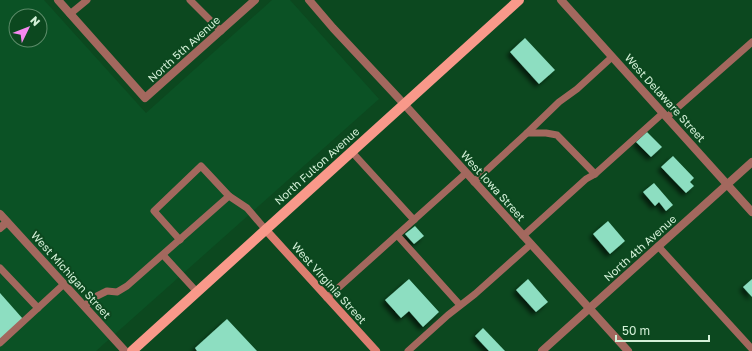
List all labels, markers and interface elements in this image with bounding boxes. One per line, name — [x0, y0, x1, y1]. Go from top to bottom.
north arrow — [8, 8, 48, 48]
text: N — [28, 13, 43, 28]
street label: North 5th Avenue — [145, 13, 222, 84]
street label: West Delaware Street — [622, 51, 708, 144]
street label: North Fulton Avenue — [272, 124, 362, 207]
street label: West Iowa Street — [459, 148, 528, 223]
street label: North 4th Avenue — [601, 212, 679, 284]
street label: West Michigan Street — [29, 228, 114, 321]
street label: West Virginia Street — [289, 239, 369, 326]
scale bar — [616, 317, 709, 343]
text: 50 m — [622, 323, 650, 338]

